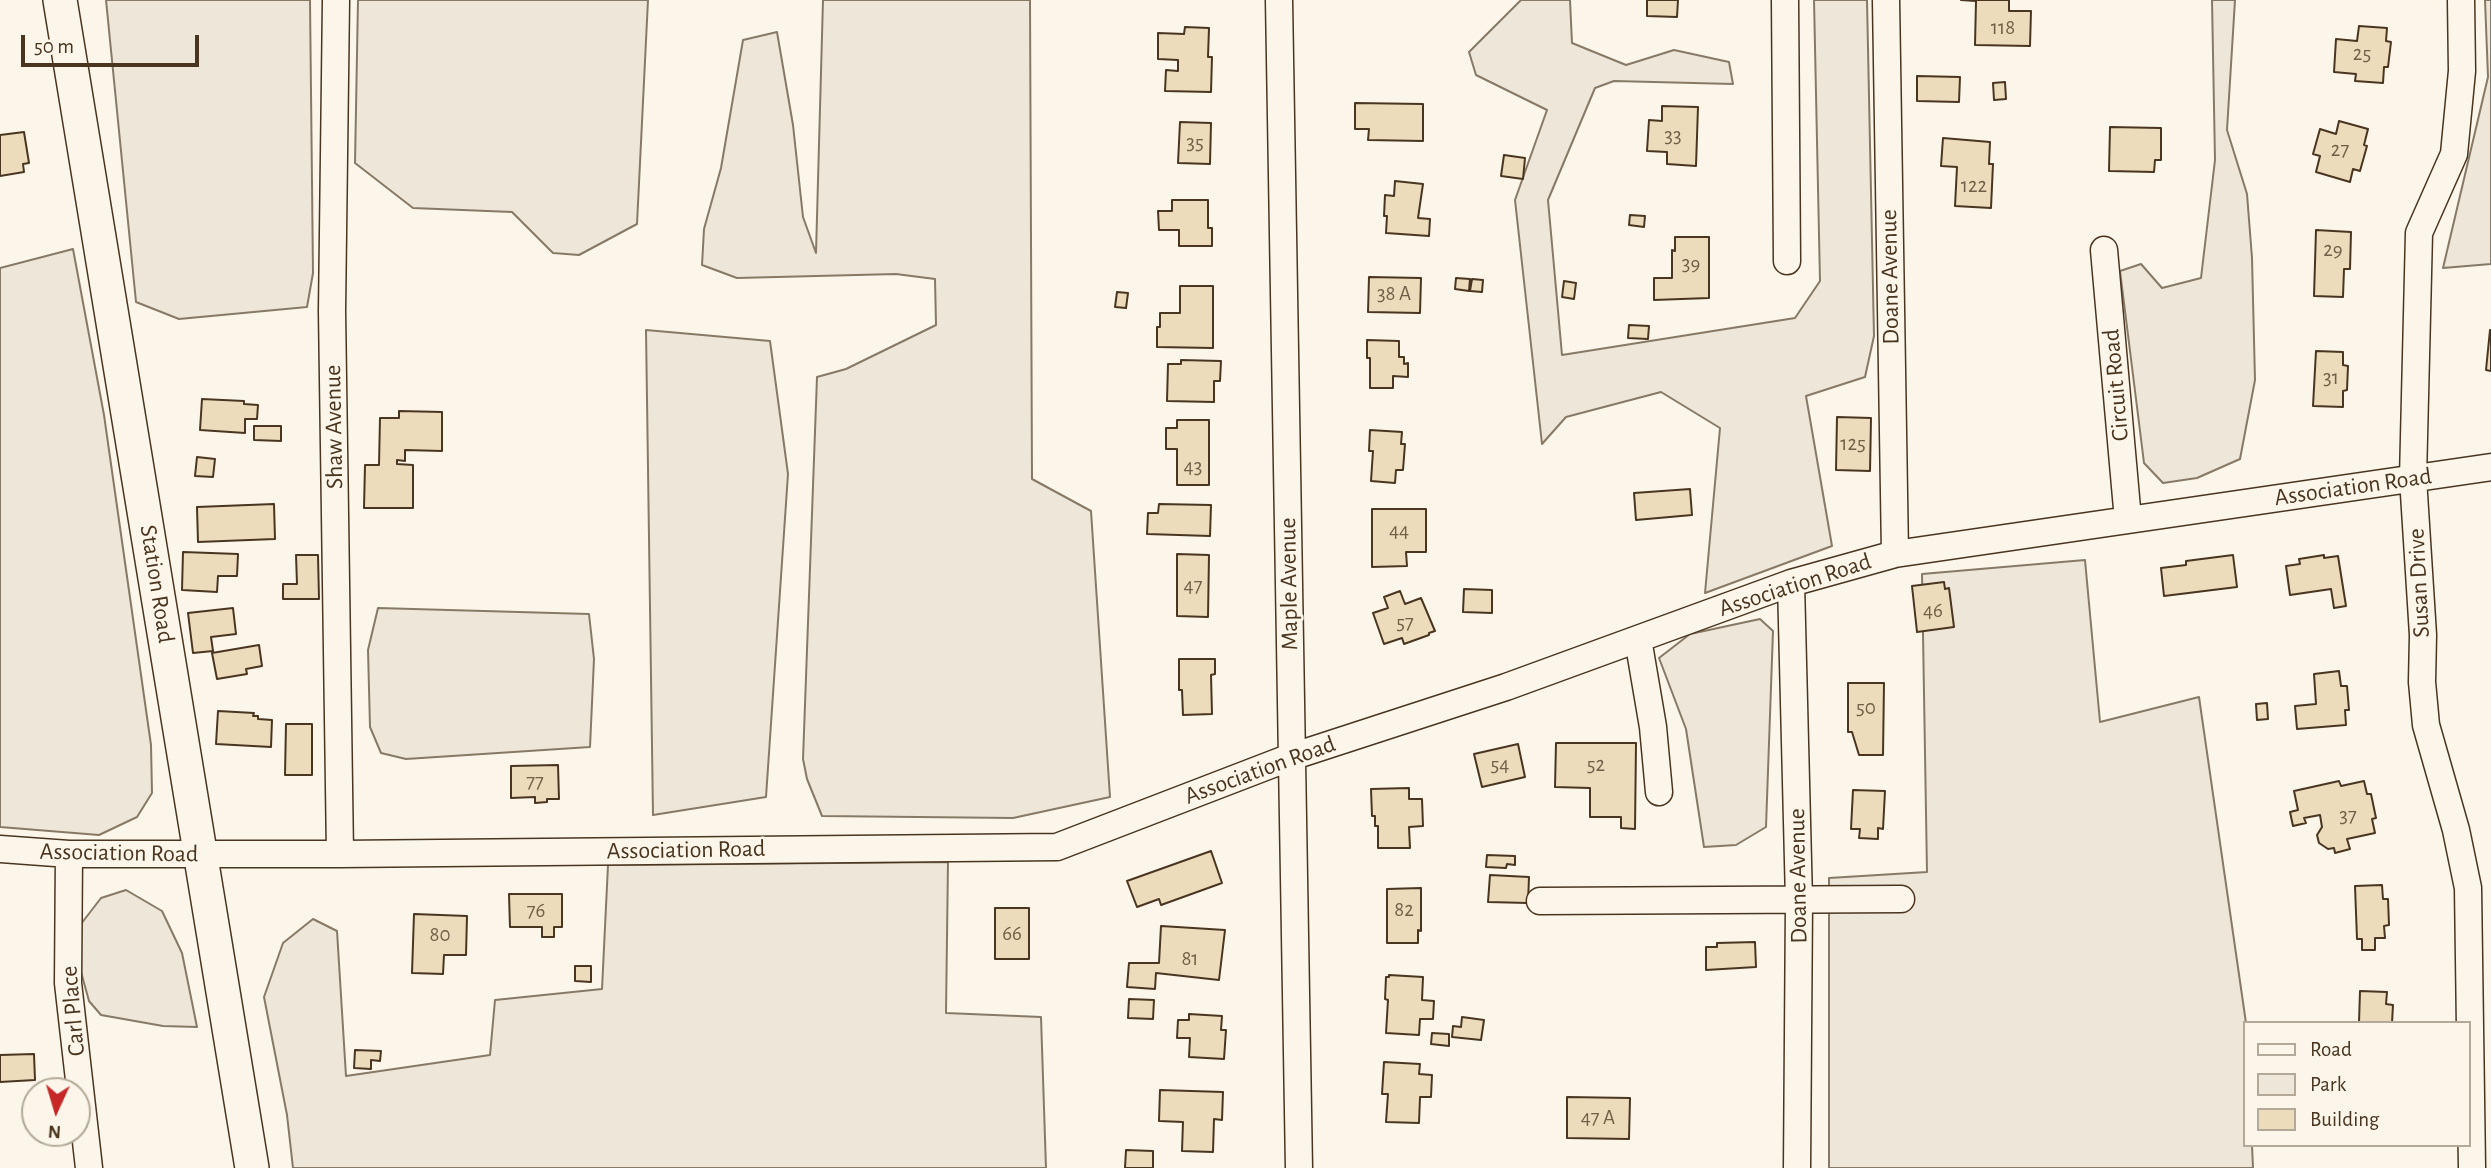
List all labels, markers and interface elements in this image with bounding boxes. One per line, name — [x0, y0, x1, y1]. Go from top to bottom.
house number: 118 — [1991, 15, 2015, 41]
scale bar — [24, 21, 203, 65]
text: 50 m — [34, 36, 74, 57]
house number: 25 — [2353, 41, 2371, 67]
house number: 33 — [1664, 123, 1682, 149]
house number: 35 — [1186, 130, 1204, 156]
house number: 27 — [2331, 137, 2349, 163]
house number: 122 — [1961, 173, 1987, 199]
street label: Doane Avenue — [1874, 209, 1906, 345]
house number: 29 — [2323, 237, 2343, 263]
house number: 39 — [1682, 251, 1700, 277]
house number: 38 A — [1377, 281, 1411, 307]
street label: Circuit Road — [2097, 328, 2135, 442]
street label: Shaw Avenue — [319, 365, 349, 489]
house number: 31 — [2323, 365, 2339, 391]
house number: 125 — [1840, 431, 1866, 457]
house number: 43 — [1184, 454, 1202, 480]
street label: Association Road — [2272, 462, 2434, 512]
street label: Maple Avenue — [1273, 517, 1305, 651]
house number: 44 — [1389, 518, 1409, 544]
street label: Station Road — [133, 523, 181, 645]
street label: Susan Drive — [2402, 528, 2436, 638]
street label: Association Road — [1715, 547, 1875, 623]
house number: 47 — [1184, 573, 1202, 599]
house number: 46 — [1923, 598, 1943, 624]
house number: 57 — [1396, 610, 1414, 636]
house number: 50 — [1856, 695, 1876, 721]
street label: Association Road — [1181, 729, 1339, 811]
house number: 54 — [1491, 752, 1509, 778]
house number: 52 — [1587, 752, 1605, 778]
house number: 77 — [526, 769, 544, 795]
house number: 37 — [2339, 803, 2357, 829]
street label: Doane Avenue — [1782, 808, 1814, 944]
street label: Association Road — [606, 834, 766, 866]
street label: Association Road — [39, 837, 199, 869]
house number: 82 — [1394, 897, 1414, 923]
house number: 76 — [527, 898, 545, 924]
house number: 66 — [1002, 921, 1022, 947]
house number: 80 — [429, 922, 451, 948]
house number: 81 — [1181, 946, 1199, 972]
street label: Carl Place — [55, 965, 91, 1057]
legend — [2242, 1021, 2470, 1147]
text: Road — [2310, 1039, 2352, 1060]
text: Park — [2310, 1074, 2346, 1095]
north arrow — [21, 1077, 91, 1147]
house number: 47 A — [1581, 1105, 1615, 1131]
text: Building — [2310, 1109, 2379, 1130]
text: N — [47, 1122, 62, 1141]

